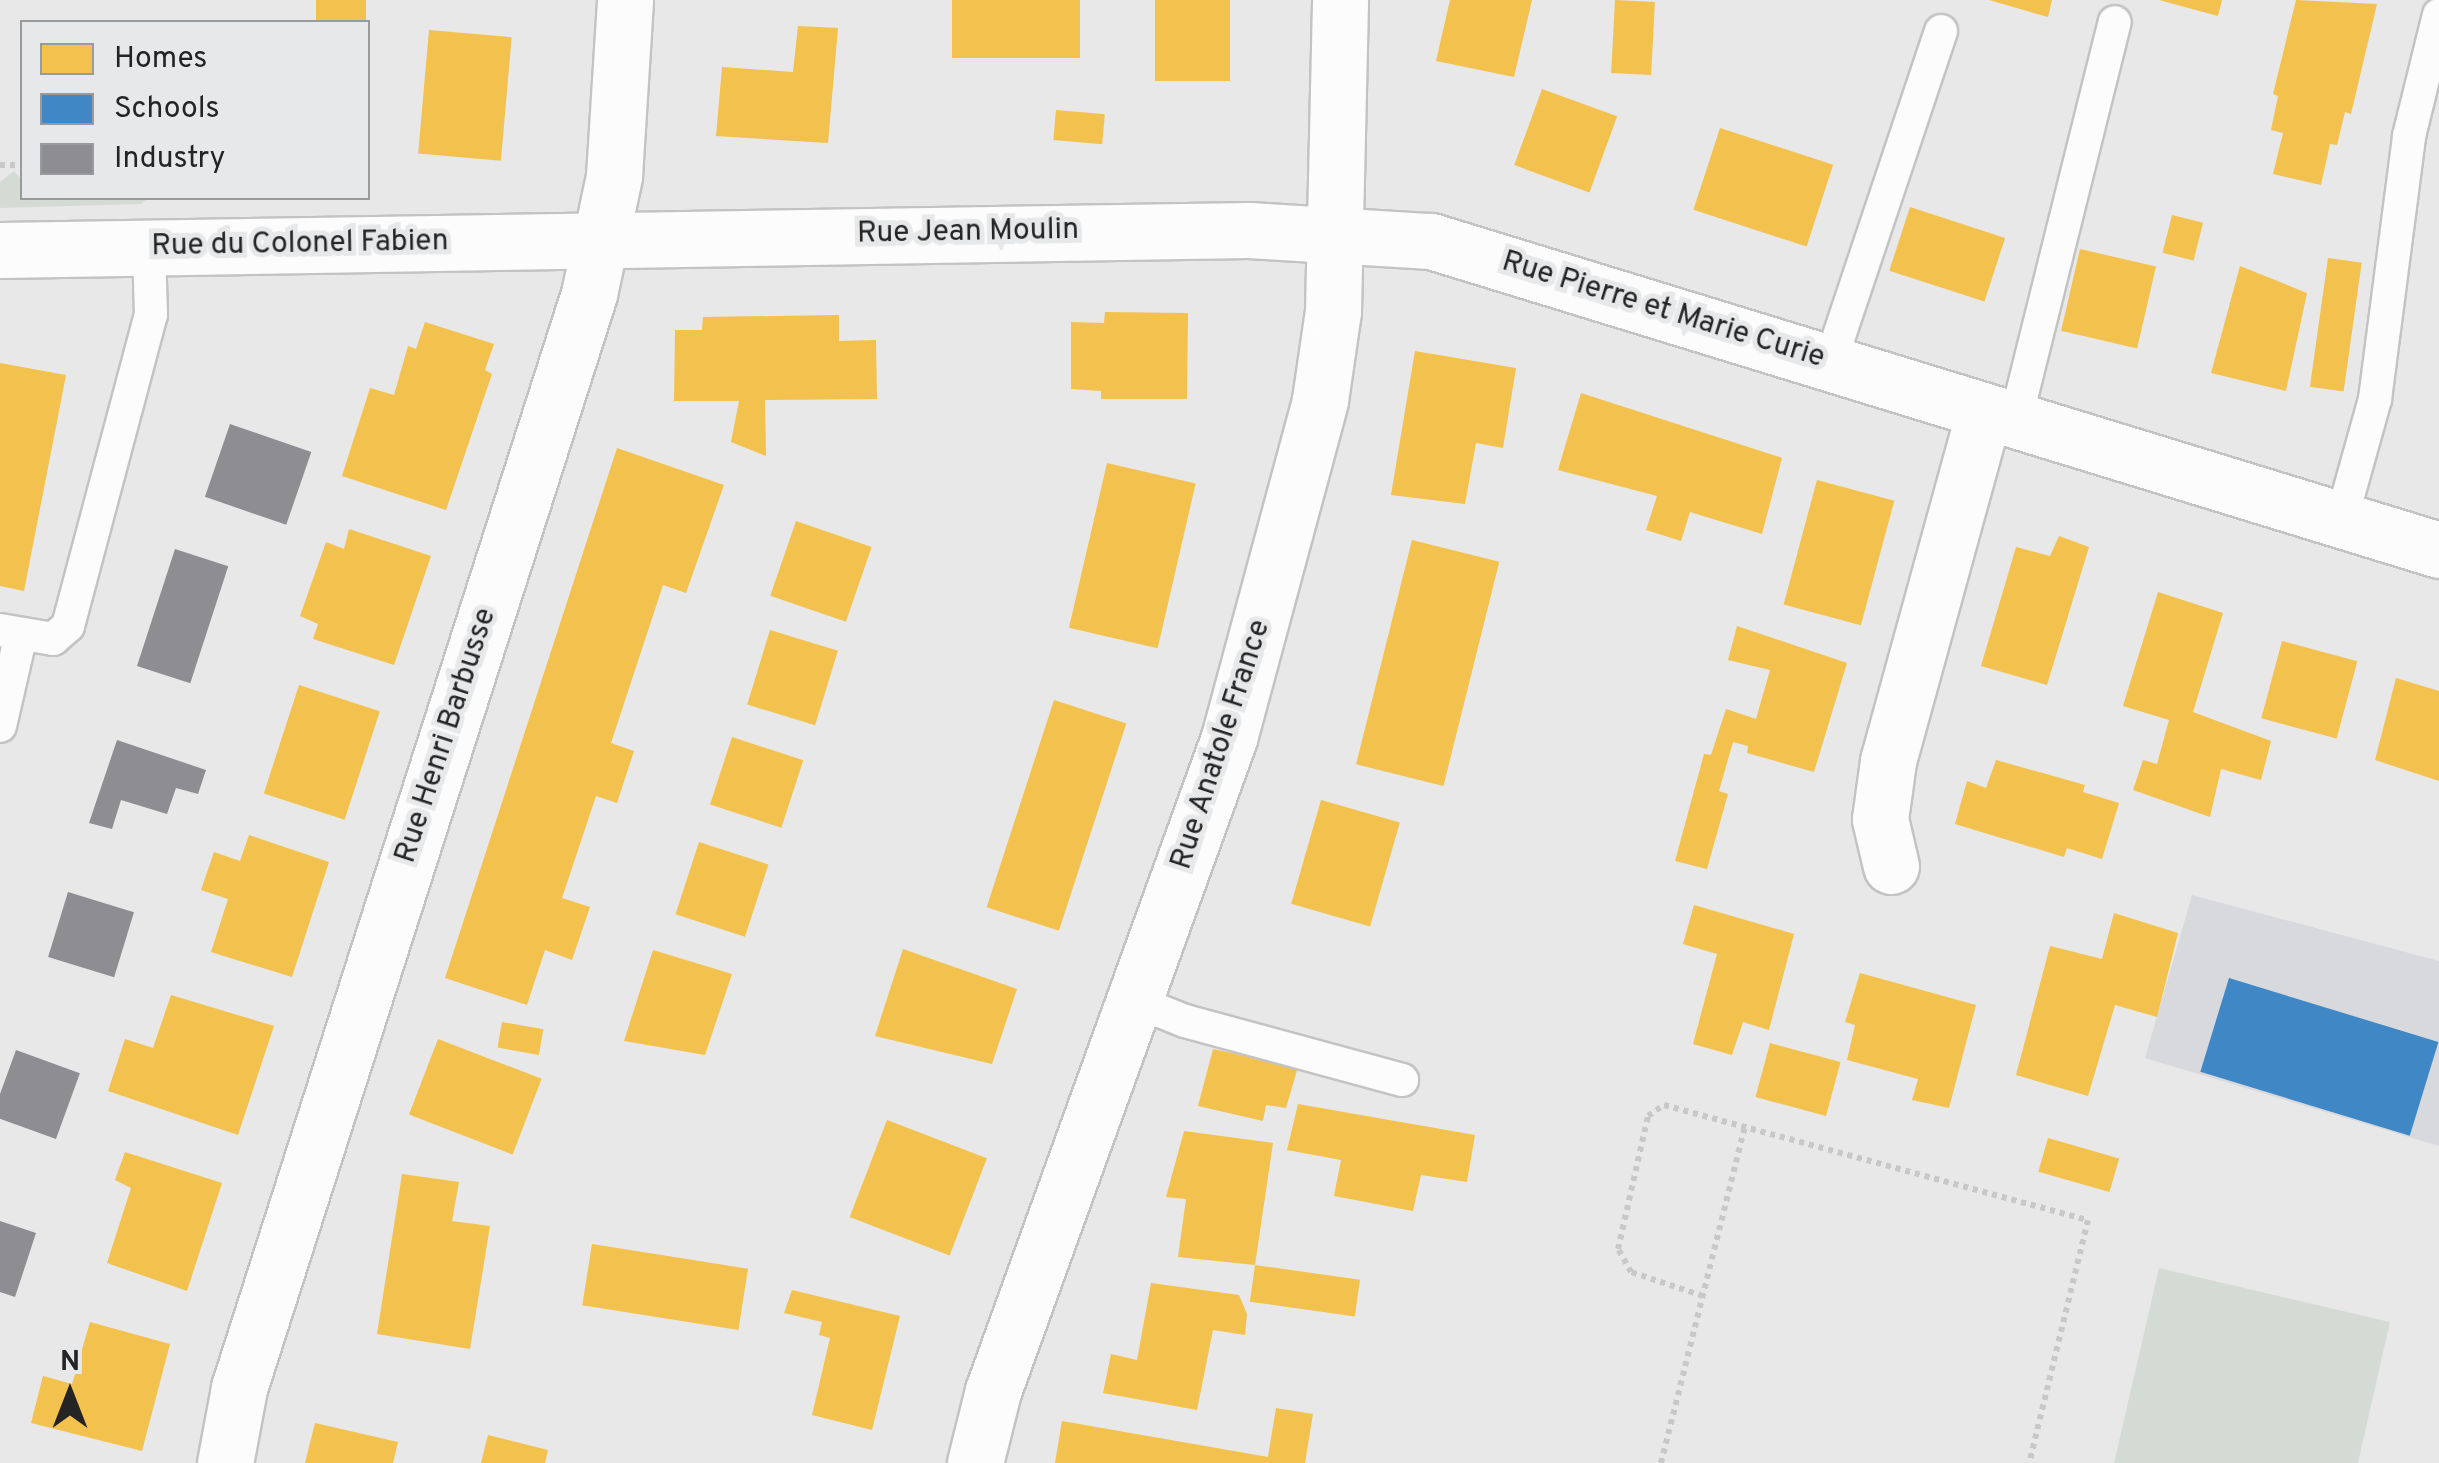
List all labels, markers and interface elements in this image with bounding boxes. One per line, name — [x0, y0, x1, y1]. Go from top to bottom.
legend — [20, 20, 370, 200]
text: Homes — [114, 41, 207, 78]
text: Schools — [114, 91, 220, 128]
text: Industry — [114, 141, 225, 178]
street label: Rue Jean Moulin — [857, 213, 1079, 253]
street label: Rue du Colonel Fabien — [151, 224, 449, 266]
street label: Rue Pierre et Marie Curie — [1497, 245, 1829, 377]
street label: Rue Henri Barbusse — [389, 604, 505, 868]
street label: Rue Anatole France — [1164, 615, 1280, 875]
north arrow — [20, 1343, 120, 1443]
text: N — [60, 1345, 80, 1381]

